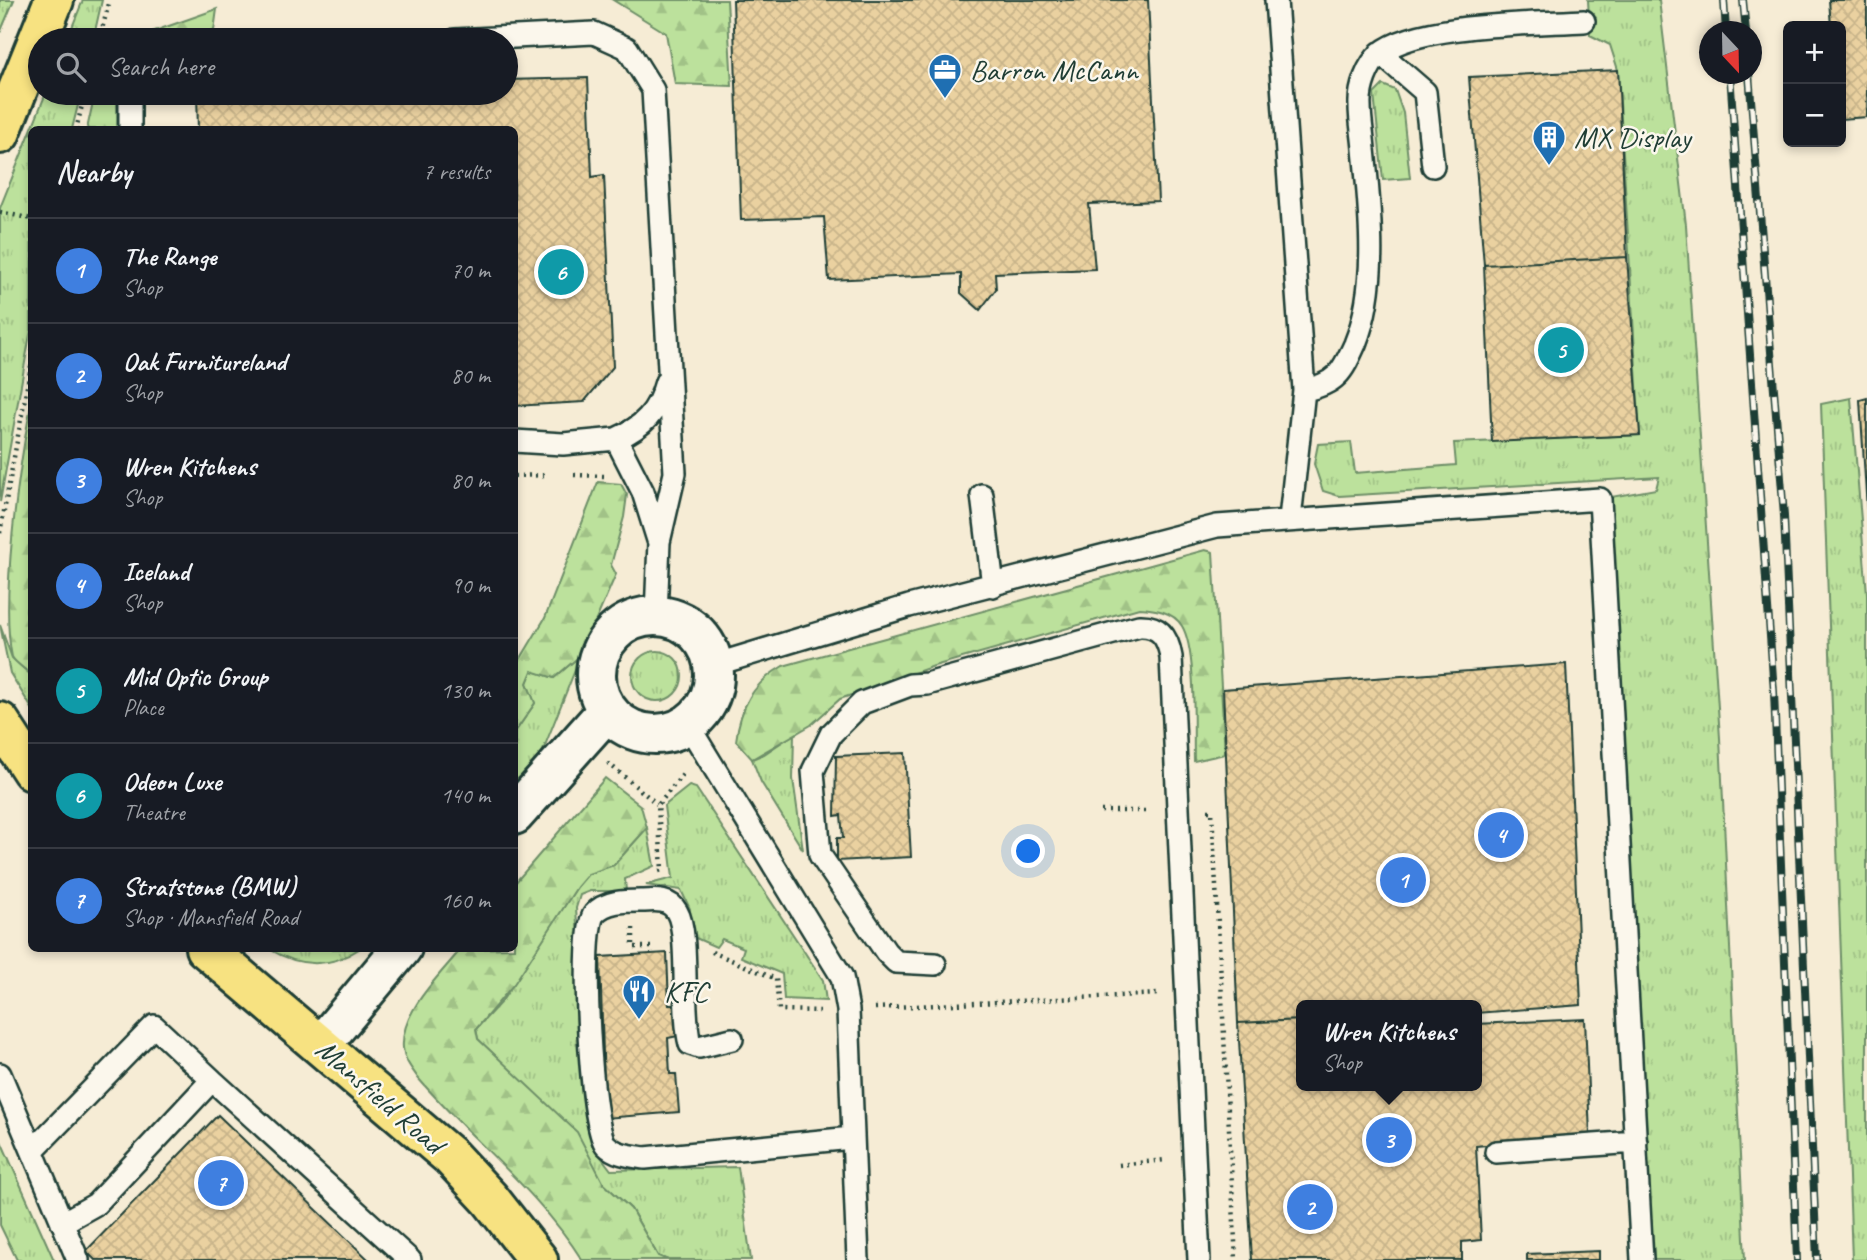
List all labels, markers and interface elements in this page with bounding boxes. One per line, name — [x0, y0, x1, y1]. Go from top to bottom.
north arrow — [1699, 21, 1762, 84]
map controls — [1783, 21, 1846, 147]
button: + — [1783, 21, 1846, 84]
search box — [28, 28, 518, 105]
icon: search — [52, 48, 90, 86]
text: Search here — [108, 50, 214, 83]
office icon: Barron McCann — [926, 51, 964, 100]
place label: Barron McCann — [970, 51, 1139, 89]
button: − — [1783, 84, 1846, 147]
building icon: MX Display — [1530, 118, 1568, 167]
place label: MX Display — [1574, 118, 1693, 156]
text: Nearby — [56, 153, 132, 191]
text: 7 results — [423, 157, 490, 186]
text: The Range — [123, 240, 216, 273]
pin: 6 — [538, 246, 584, 298]
text: 1 — [74, 256, 84, 285]
text: 70 m — [451, 256, 490, 285]
text: Shop — [123, 273, 162, 302]
pin: 5 — [1538, 324, 1584, 376]
text: Oak Furnitureland — [123, 345, 286, 378]
text: 2 — [74, 361, 84, 390]
text: 80 m — [451, 361, 490, 390]
text: Shop — [123, 378, 162, 407]
text: Wren Kitchens — [123, 450, 256, 483]
text: 3 — [74, 466, 84, 495]
text: 80 m — [451, 466, 490, 495]
text: Shop — [123, 483, 162, 512]
text: Iceland — [123, 555, 189, 588]
text: 4 — [74, 571, 84, 600]
text: 90 m — [451, 571, 490, 600]
text: Shop — [123, 588, 162, 617]
text: Mid Optic Group — [123, 660, 268, 693]
text: 5 — [74, 676, 84, 705]
text: 130 m — [441, 676, 490, 705]
text: Place — [123, 693, 163, 722]
text: Odeon Luxe — [123, 765, 221, 798]
text: 6 — [74, 781, 84, 810]
text: 140 m — [441, 781, 490, 810]
text: Theatre — [123, 798, 185, 827]
pin: 4 — [1478, 809, 1524, 861]
your location — [1011, 834, 1045, 868]
pin: 1 — [1380, 854, 1426, 906]
text: Stratstone (BMW) — [123, 870, 296, 903]
text: 7 — [74, 886, 84, 915]
text: 160 m — [441, 886, 490, 915]
text: Shop · Mansfield Road — [123, 903, 298, 932]
restaurant icon: KFC — [620, 972, 658, 1021]
place label: KFC — [664, 972, 711, 1010]
popup — [1296, 1000, 1482, 1091]
text: Wren Kitchens — [1323, 1015, 1456, 1048]
street label: Mansfield Road — [308, 1030, 455, 1165]
text: Shop — [1323, 1048, 1362, 1077]
pin: 3 — [1366, 1114, 1412, 1166]
pin: 7 — [198, 1157, 244, 1209]
pin: 2 — [1287, 1181, 1333, 1233]

